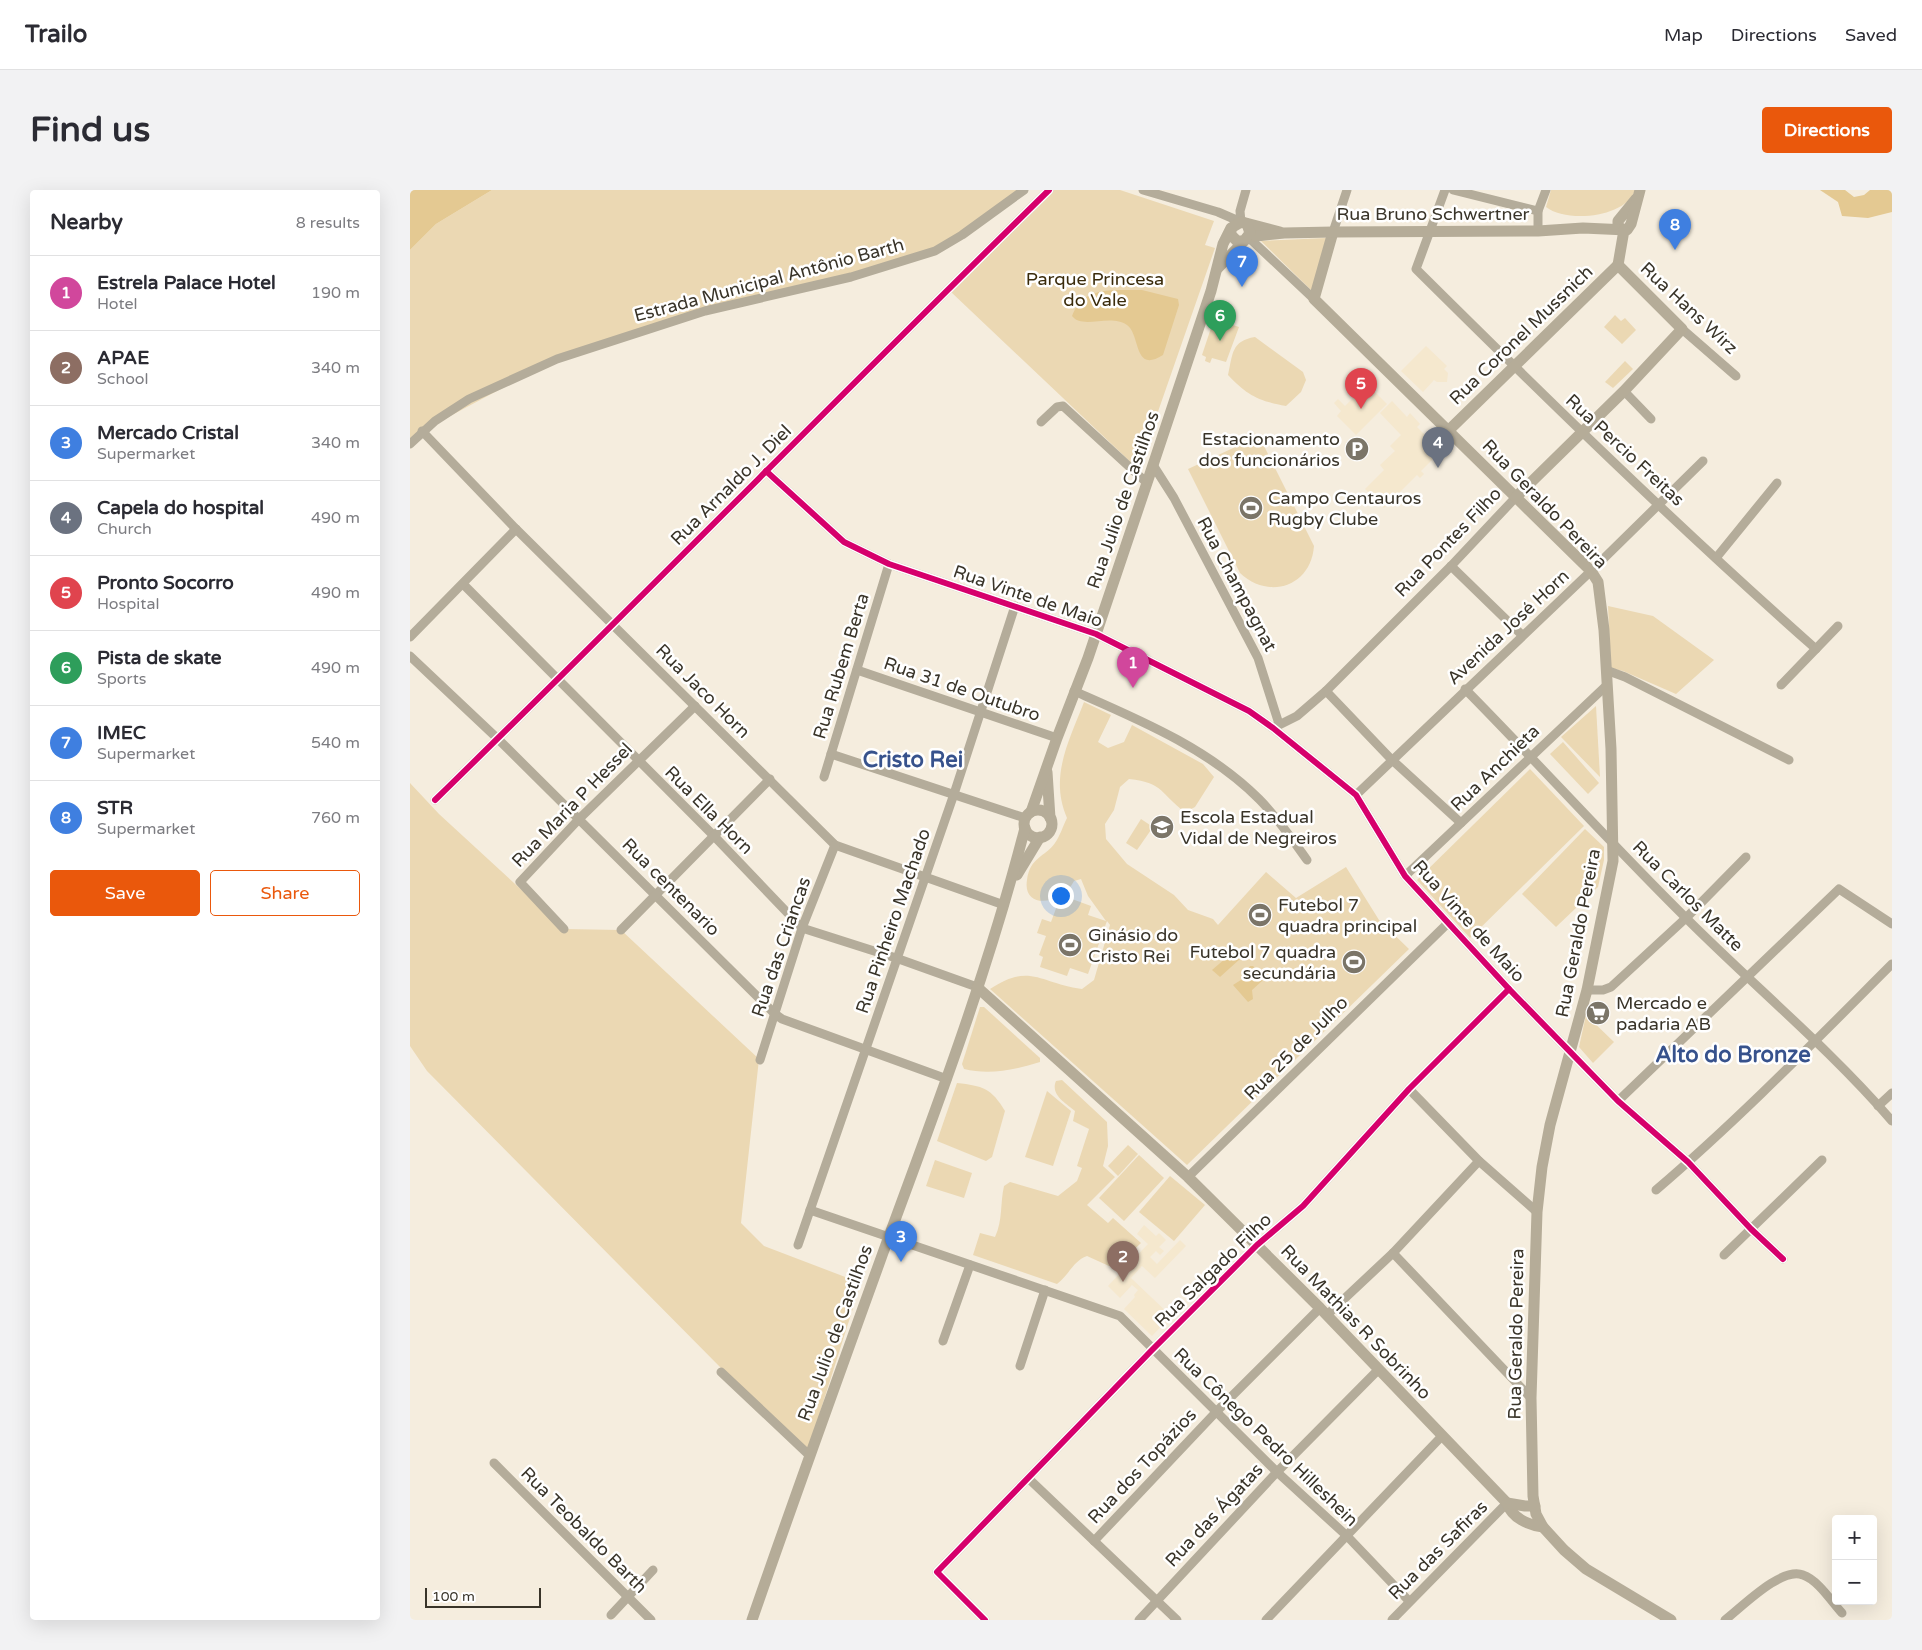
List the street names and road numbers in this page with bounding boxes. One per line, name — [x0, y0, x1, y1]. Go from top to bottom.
street label: Rua Bruno Schwertner — [1337, 203, 1530, 225]
street label: Estrada Municipal Antônio Barth — [632, 233, 906, 327]
street label: Rua Hans Wirz — [1636, 257, 1742, 359]
street label: Rua Coronel Mussnich — [1445, 261, 1597, 409]
street label: Rua Percio Freitas — [1561, 389, 1689, 511]
street label: Rua Julio de Castilhos — [1082, 408, 1164, 592]
street label: Rua Arnaldo J. Diel — [666, 420, 796, 550]
street label: Rua Geraldo Pereira — [1478, 435, 1612, 573]
street label: Rua Pontes Filho — [1390, 483, 1506, 601]
street label: Rua Champagnat — [1192, 513, 1282, 655]
street label: Rua Vinte de Maio — [950, 560, 1106, 632]
street label: Avenida José Horn — [1442, 565, 1574, 689]
street label: Rua Rubem Berta — [808, 590, 874, 742]
street label: Rua Jaco Horn — [651, 639, 755, 743]
street label: Rua 31 de Outubro — [881, 652, 1043, 726]
street label: Rua Anchieta — [1446, 720, 1544, 816]
street label: Rua Maria P Hessel — [507, 738, 637, 872]
street label: Rua Ella Horn — [660, 761, 758, 859]
street label: Rua Pinheiro Machado — [851, 825, 935, 1016]
street label: Rua centenario — [617, 833, 725, 941]
street label: Rua Carlos Matte — [1628, 836, 1748, 956]
street label: Rua Geraldo Pereira — [1551, 847, 1605, 1019]
street label: Rua Vinte de Maio — [1408, 855, 1530, 987]
street label: Rua das Criancas — [747, 874, 815, 1020]
street label: Rua 25 de Julho — [1239, 991, 1353, 1105]
street label: Rua Salgado Filho — [1150, 1208, 1276, 1332]
street label: Rua Mathias R Sobrinho — [1276, 1240, 1436, 1404]
street label: Rua Julio de Castilhos — [793, 1242, 877, 1424]
street label: Rua Geraldo Pereira — [1504, 1248, 1528, 1420]
street label: Rua Cônego Pedro Hilleshein — [1169, 1343, 1363, 1531]
street label: Rua dos Topázios — [1083, 1404, 1201, 1528]
street label: Rua das Ágatas — [1160, 1459, 1268, 1571]
street label: Rua Teobaldo Barth — [516, 1462, 652, 1598]
street label: Rua das Safiras — [1384, 1496, 1492, 1604]

